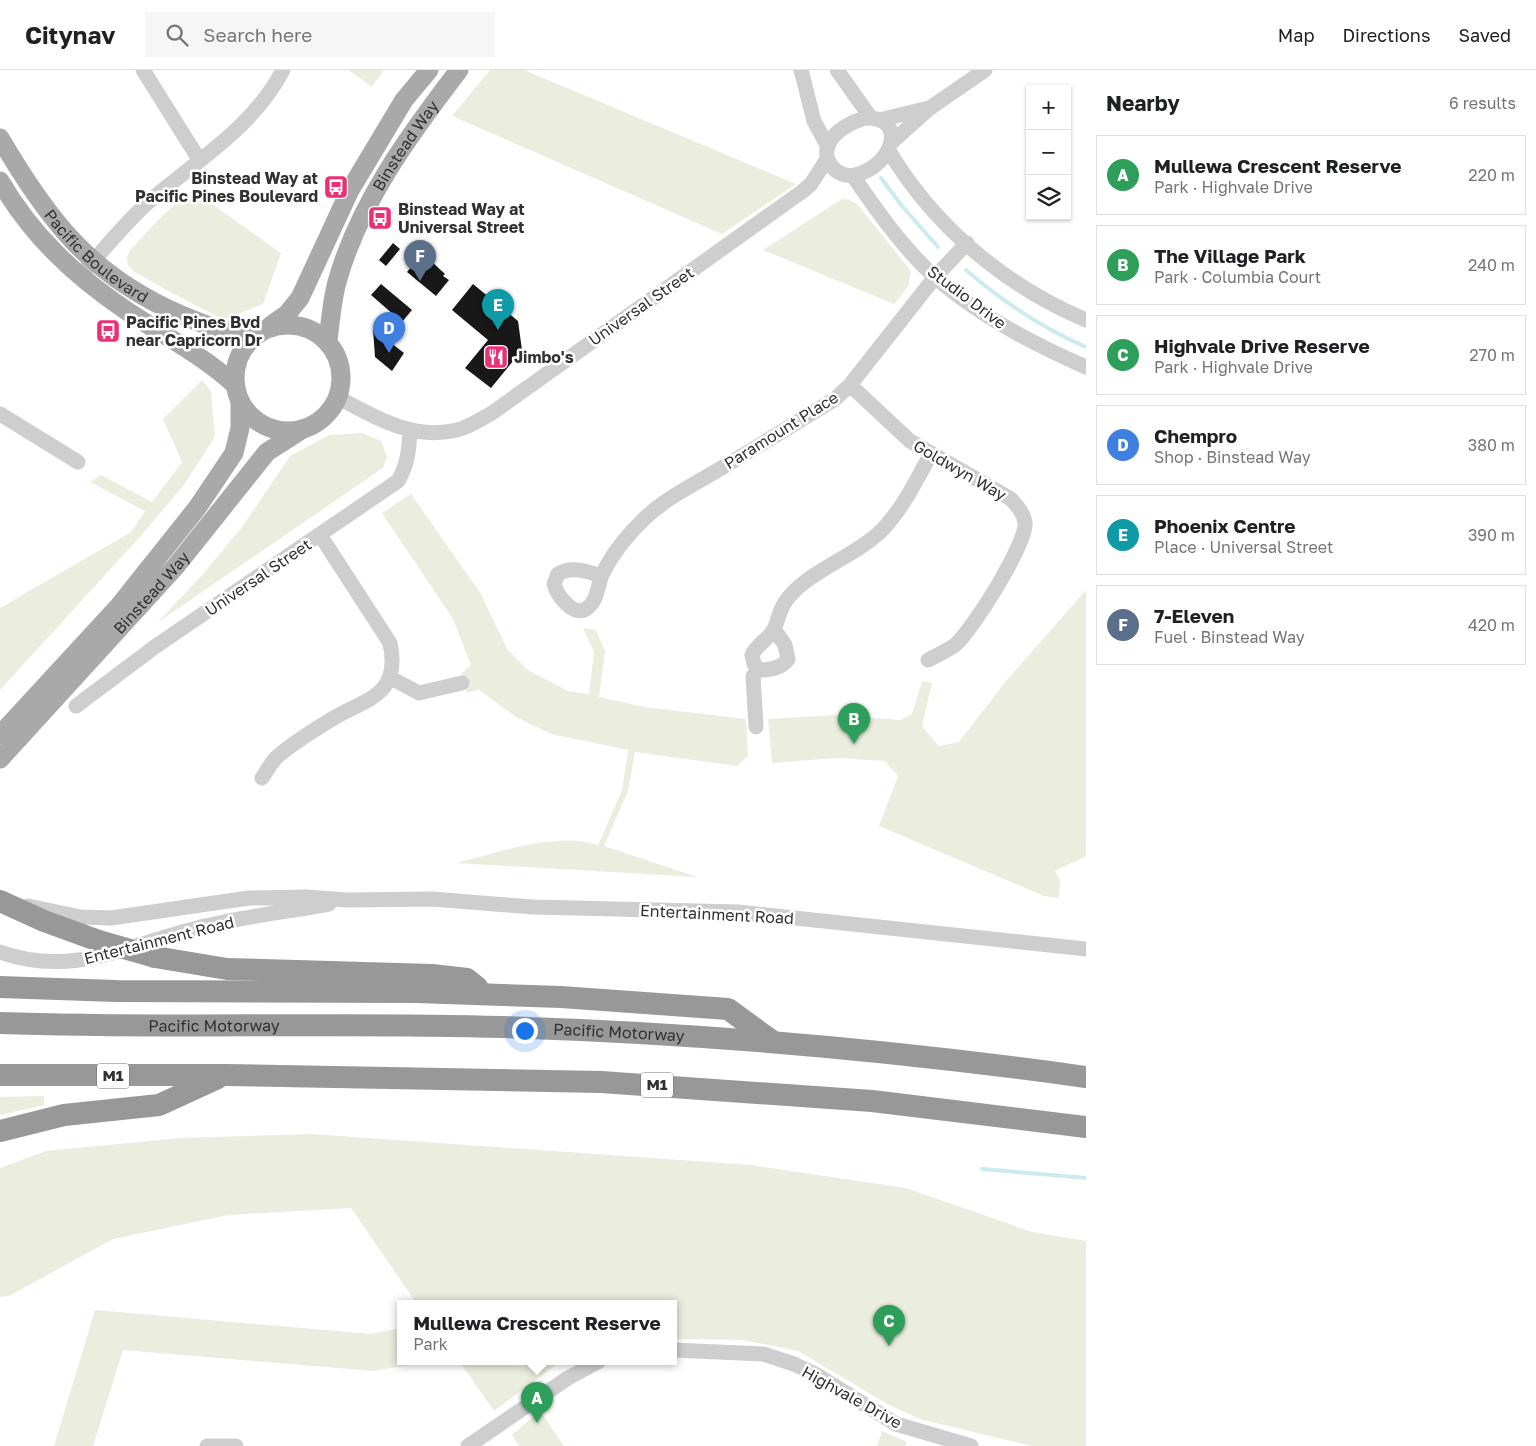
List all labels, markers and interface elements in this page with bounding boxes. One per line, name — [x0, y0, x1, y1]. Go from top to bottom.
search box — [145, 12, 495, 57]
text: Citynav — [25, 20, 115, 49]
icon: search — [163, 21, 191, 49]
text: Search here — [203, 23, 312, 46]
text: Map — [1278, 24, 1314, 46]
text: Directions — [1342, 24, 1430, 46]
text: Saved — [1458, 24, 1511, 46]
map controls — [1026, 85, 1071, 220]
button: + — [1026, 85, 1071, 130]
text: Nearby — [1106, 90, 1180, 116]
text: 6 results — [1449, 93, 1516, 113]
street label: Binstead Way — [368, 96, 443, 194]
button: − — [1026, 130, 1071, 175]
text: Mullewa Crescent Reserve — [1154, 154, 1402, 177]
text: A — [1117, 165, 1129, 185]
text: 220 m — [1468, 165, 1515, 185]
place label: Binstead Way at Pacific Pines Boulevard — [135, 168, 318, 206]
bus stop icon: Binstead Way at Pacific Pines Boulevard — [323, 174, 349, 200]
button: layers — [1026, 175, 1071, 220]
text: Park · Highvale Drive — [1154, 177, 1313, 197]
place label: Binstead Way at Universal Street — [398, 199, 525, 237]
street label: Pacific Boulevard — [40, 205, 152, 307]
bus stop icon: Binstead Way at Universal Street — [367, 205, 393, 231]
pin: F — [404, 240, 436, 281]
text: The Village Park — [1154, 244, 1306, 267]
text: B — [1117, 255, 1129, 275]
text: 240 m — [1468, 255, 1515, 275]
street label: Studio Drive — [924, 261, 1010, 333]
street label: Universal Street — [584, 262, 698, 350]
text: Park · Columbia Court — [1154, 267, 1321, 287]
pin: E — [482, 289, 514, 330]
place label: Pacific Pines Bvd near Capricorn Dr — [126, 312, 262, 350]
pin: D — [373, 312, 405, 353]
bus stop icon: Pacific Pines Bvd near Capricorn Dr — [95, 318, 121, 344]
text: Highvale Drive Reserve — [1154, 334, 1370, 357]
restaurant icon: Jimbo's — [483, 344, 509, 370]
text: C — [1117, 345, 1129, 365]
text: 270 m — [1469, 345, 1515, 365]
place label: Jimbo's — [514, 347, 574, 367]
text: Park · Highvale Drive — [1154, 357, 1313, 377]
street label: Paramount Place — [720, 387, 842, 473]
text: Chempro — [1154, 424, 1237, 447]
street label: Goldwyn Way — [910, 435, 1010, 505]
text: D — [1117, 435, 1129, 455]
text: 380 m — [1468, 435, 1515, 455]
text: Shop · Binstead Way — [1154, 447, 1311, 467]
text: Phoenix Centre — [1154, 514, 1295, 537]
text: E — [1118, 525, 1128, 545]
text: 390 m — [1468, 525, 1515, 545]
street label: Universal Street — [201, 534, 315, 620]
text: Place · Universal Street — [1154, 537, 1333, 557]
street label: Binstead Way — [109, 547, 194, 638]
text: 7-Eleven — [1154, 604, 1234, 627]
text: F — [1118, 615, 1128, 635]
text: 420 m — [1468, 615, 1515, 635]
text: Fuel · Binstead Way — [1154, 627, 1305, 647]
pin: B — [838, 703, 870, 744]
street label: Entertainment Road — [640, 900, 794, 928]
street label: Entertainment Road — [82, 912, 236, 968]
street label: Pacific Motorway — [148, 1015, 280, 1036]
your location — [512, 1018, 538, 1044]
street label: Pacific Motorway — [553, 1019, 685, 1046]
road number: M1 — [97, 1064, 129, 1088]
road number: M1 — [641, 1072, 673, 1098]
popup — [397, 1300, 677, 1365]
pin: C — [873, 1305, 905, 1346]
text: Mullewa Crescent Reserve — [413, 1311, 661, 1334]
text: Park — [413, 1334, 448, 1354]
street label: Highvale Drive — [799, 1361, 905, 1433]
pin: A — [521, 1382, 553, 1423]

